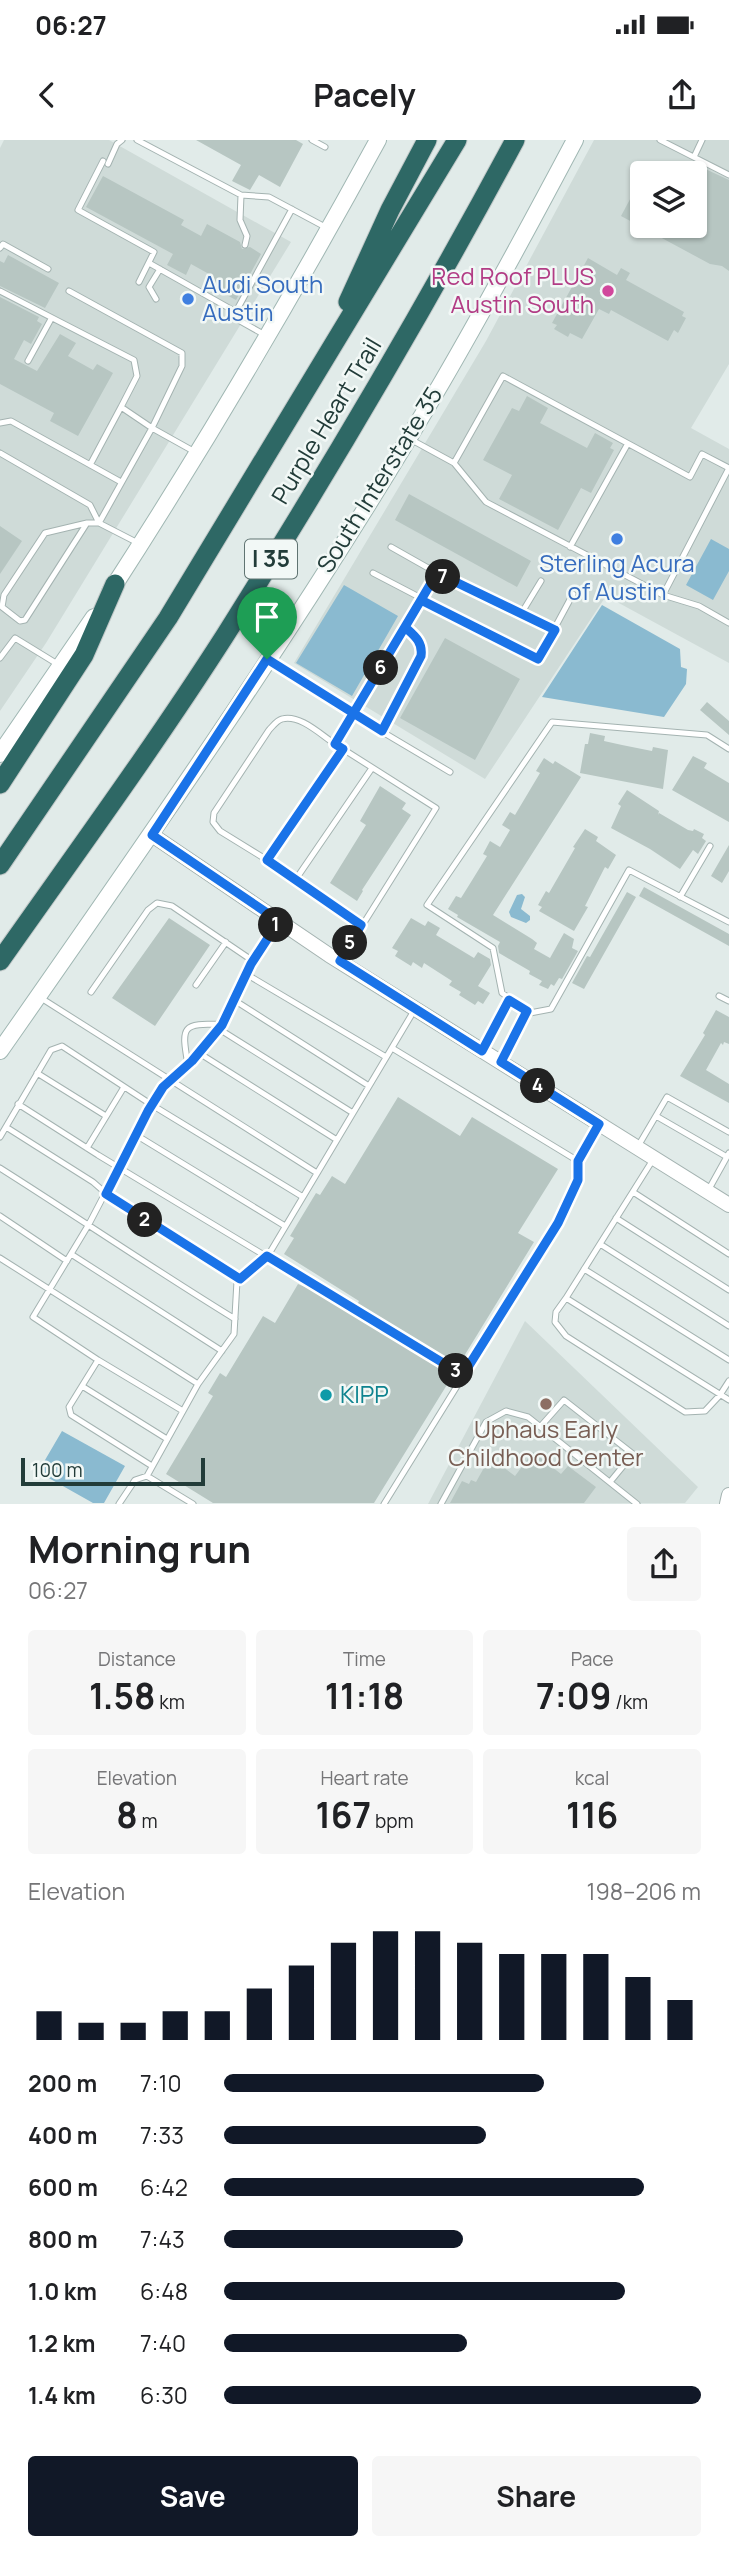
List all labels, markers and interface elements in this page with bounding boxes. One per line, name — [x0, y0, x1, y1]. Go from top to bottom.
text: 06:27 — [35, 7, 107, 43]
text: Pacely — [313, 73, 416, 117]
icon: back — [28, 76, 66, 114]
icon: share — [663, 76, 701, 114]
map controls — [630, 161, 707, 238]
button: layers — [630, 161, 707, 238]
place label: Red Roof PLUS Austin South — [431, 259, 594, 320]
place label: Audi South Austin — [202, 267, 323, 328]
marker: Red Roof PLUS Austin South — [600, 283, 616, 299]
marker: Audi South Austin — [180, 291, 196, 307]
street label: Purple Heart Trail — [263, 331, 388, 510]
street label: South Interstate 35 — [308, 380, 449, 579]
marker: Sterling Acura of Austin — [609, 531, 625, 547]
road number: I 35 — [245, 540, 297, 578]
place label: Sterling Acura of Austin — [539, 546, 695, 607]
pin: 7 — [426, 560, 460, 594]
text: 7 — [437, 563, 448, 589]
pin — [237, 587, 297, 659]
icon: arrive — [248, 598, 286, 636]
pin: 6 — [364, 650, 398, 686]
text: 6 — [375, 654, 386, 680]
pin: 1 — [258, 908, 294, 942]
text: 1 — [271, 911, 280, 937]
pin: 5 — [332, 926, 368, 960]
text: 5 — [344, 929, 355, 955]
pin: 4 — [520, 1068, 556, 1104]
text: 4 — [532, 1072, 543, 1098]
pin: 2 — [128, 1202, 162, 1238]
text: 2 — [139, 1206, 150, 1232]
pin: 3 — [438, 1354, 474, 1388]
text: 3 — [450, 1357, 461, 1383]
place label: KIPP — [340, 1377, 389, 1410]
marker: KIPP — [318, 1387, 334, 1403]
marker: Uphaus Early Childhood Center — [538, 1396, 554, 1412]
place label: Uphaus Early Childhood Center — [448, 1412, 644, 1473]
scale bar — [21, 1454, 205, 1486]
text: 100 m — [32, 1457, 83, 1483]
text: Morning run — [28, 1522, 251, 1574]
button: share — [627, 1527, 701, 1601]
text: 06:27 — [28, 1574, 88, 1606]
text: Distance — [98, 1646, 176, 1672]
text: Time — [343, 1646, 386, 1672]
text: Pace — [571, 1646, 614, 1672]
text: 1.58 — [89, 1672, 155, 1720]
text: 11:18 — [325, 1672, 404, 1720]
text: 7:09 — [536, 1672, 612, 1720]
text: km — [155, 1689, 185, 1715]
text: /km — [612, 1689, 648, 1715]
text: Elevation — [97, 1765, 177, 1791]
text: Heart rate — [320, 1765, 409, 1791]
text: kcal — [575, 1765, 610, 1791]
text: 8 — [116, 1791, 138, 1839]
text: 167 — [315, 1791, 371, 1839]
text: 116 — [566, 1791, 618, 1839]
text: m — [138, 1808, 158, 1834]
text: bpm — [371, 1808, 414, 1834]
text: Elevation — [28, 1875, 125, 1907]
text: 198–206 m — [586, 1875, 701, 1907]
text: 200 m — [28, 2067, 97, 2099]
text: 7:10 — [140, 2067, 181, 2099]
text: 400 m — [28, 2119, 98, 2151]
text: 7:33 — [140, 2119, 184, 2151]
text: 600 m — [28, 2171, 98, 2203]
text: 6:42 — [140, 2171, 188, 2203]
text: 800 m — [28, 2223, 98, 2255]
text: 7:43 — [140, 2223, 185, 2255]
text: 1.0 km — [28, 2275, 97, 2307]
text: 6:48 — [140, 2275, 188, 2307]
text: 1.2 km — [28, 2327, 95, 2359]
text: 7:40 — [140, 2327, 186, 2359]
text: 1.4 km — [28, 2379, 96, 2411]
text: 6:30 — [140, 2379, 188, 2411]
button: Save — [28, 2456, 358, 2536]
button: Share — [372, 2456, 701, 2536]

